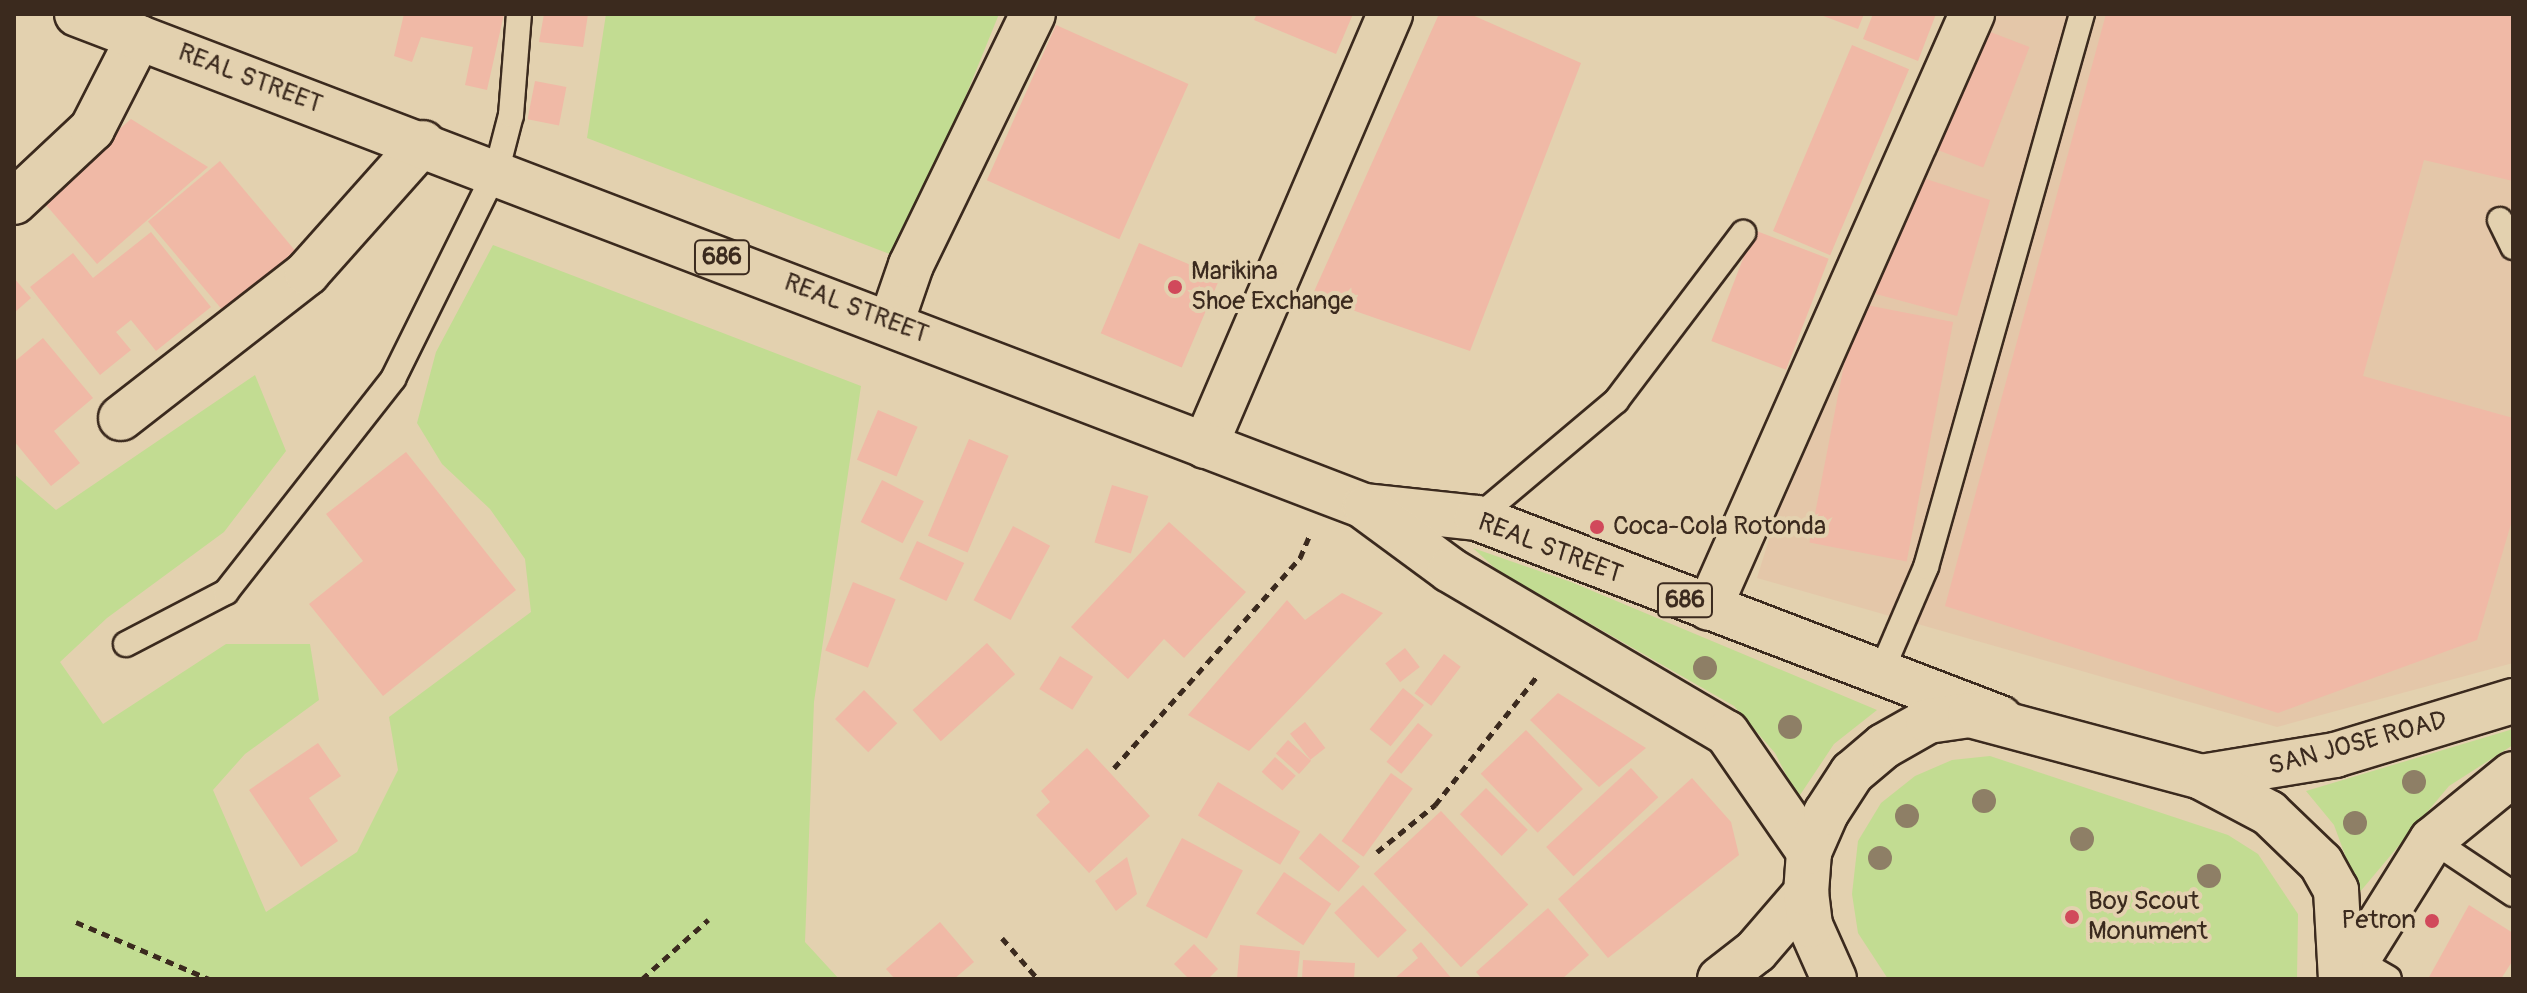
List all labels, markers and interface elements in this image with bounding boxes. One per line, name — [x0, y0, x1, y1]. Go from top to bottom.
street label: REAL STREET — [174, 37, 326, 121]
road number: 686 — [692, 237, 752, 277]
place label: Marikina Shoe Exchange — [1191, 256, 1353, 318]
street label: REAL STREET — [780, 267, 932, 351]
marker: Marikina Shoe Exchange — [1166, 278, 1184, 296]
street label: REAL STREET — [1474, 507, 1626, 591]
place label: Coca-Cola Rotonda — [1613, 511, 1826, 543]
marker: Coca-Cola Rotonda — [1588, 518, 1606, 536]
road number: 686 — [1655, 580, 1715, 620]
street label: SAN JOSE ROAD — [2265, 705, 2451, 783]
place label: Boy Scout Monument — [2088, 886, 2208, 948]
place label: Petron — [2341, 905, 2416, 937]
marker: Boy Scout Monument — [2063, 908, 2081, 926]
marker: Petron — [2423, 912, 2441, 930]

